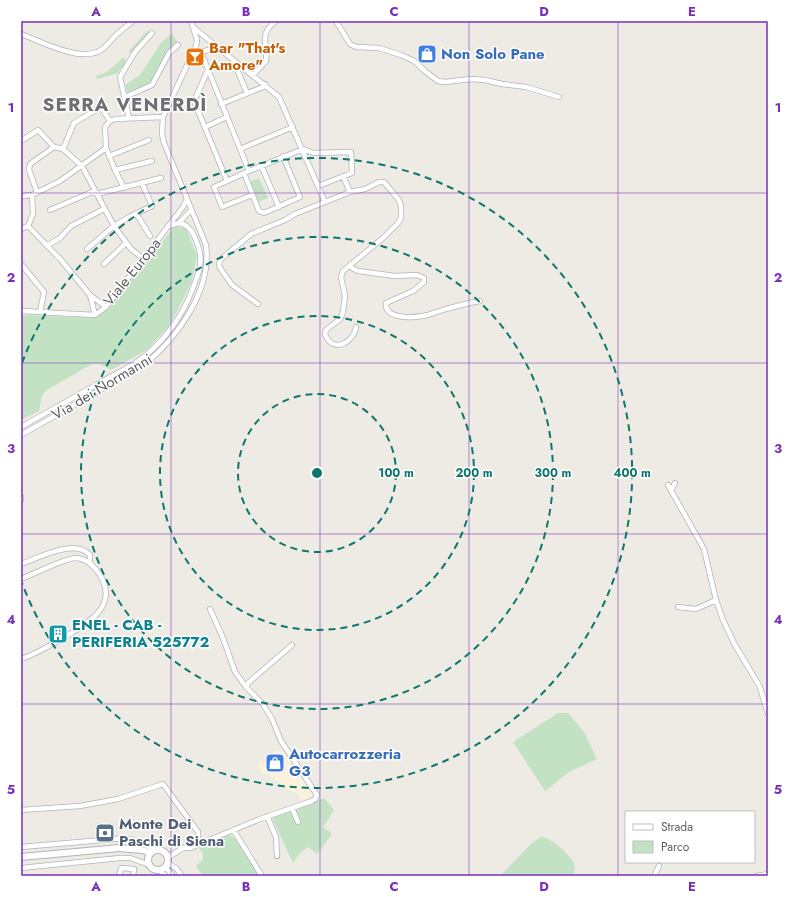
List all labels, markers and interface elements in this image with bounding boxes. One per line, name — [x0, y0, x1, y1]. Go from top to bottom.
text: A — [90, 2, 101, 21]
text: B — [242, 2, 251, 21]
text: C — [389, 2, 399, 21]
text: D — [539, 2, 549, 21]
text: E — [688, 2, 696, 21]
place label: Bar "That's Amore" — [208, 37, 285, 76]
shop icon: Non Solo Pane — [416, 43, 438, 65]
place label: Non Solo Pane — [441, 43, 545, 65]
bar icon: Bar "That's Amore" — [184, 46, 206, 68]
district label: SERRA VENERDÌ — [43, 91, 207, 118]
text: 1 — [8, 98, 14, 117]
text: 1 — [775, 98, 781, 117]
street label: Viale Europa — [98, 233, 166, 311]
text: 2 — [7, 268, 15, 287]
text: 2 — [774, 268, 782, 287]
street label: Via dei Normanni — [48, 348, 156, 426]
text: 3 — [7, 439, 15, 458]
text: 3 — [774, 439, 782, 458]
text: 100 m — [378, 464, 414, 482]
text: 200 m — [455, 464, 493, 482]
text: 300 m — [535, 464, 572, 482]
text: 400 m — [613, 464, 651, 482]
centre of rings — [310, 466, 324, 480]
text: 4 — [6, 610, 16, 629]
text: 4 — [773, 610, 783, 629]
place label: ENEL - CAB - PERIFERIA 525772 — [72, 614, 210, 653]
building icon: ENEL - CAB - PERIFERIA 525772 — [47, 623, 69, 645]
place label: Autocarrozzeria G3 — [288, 743, 401, 782]
shop icon: Autocarrozzeria G3 — [264, 752, 286, 774]
text: 5 — [7, 780, 15, 799]
text: 5 — [774, 780, 782, 799]
legend — [625, 811, 755, 863]
place label: Monte Dei Paschi di Siena — [119, 813, 224, 852]
text: Strada — [661, 818, 693, 836]
bank icon: Monte Dei Paschi di Siena — [94, 822, 116, 844]
text: Parco — [661, 838, 690, 856]
text: A — [90, 877, 101, 896]
text: B — [242, 877, 251, 896]
text: C — [389, 877, 399, 896]
text: D — [539, 877, 549, 896]
text: E — [688, 877, 696, 896]

